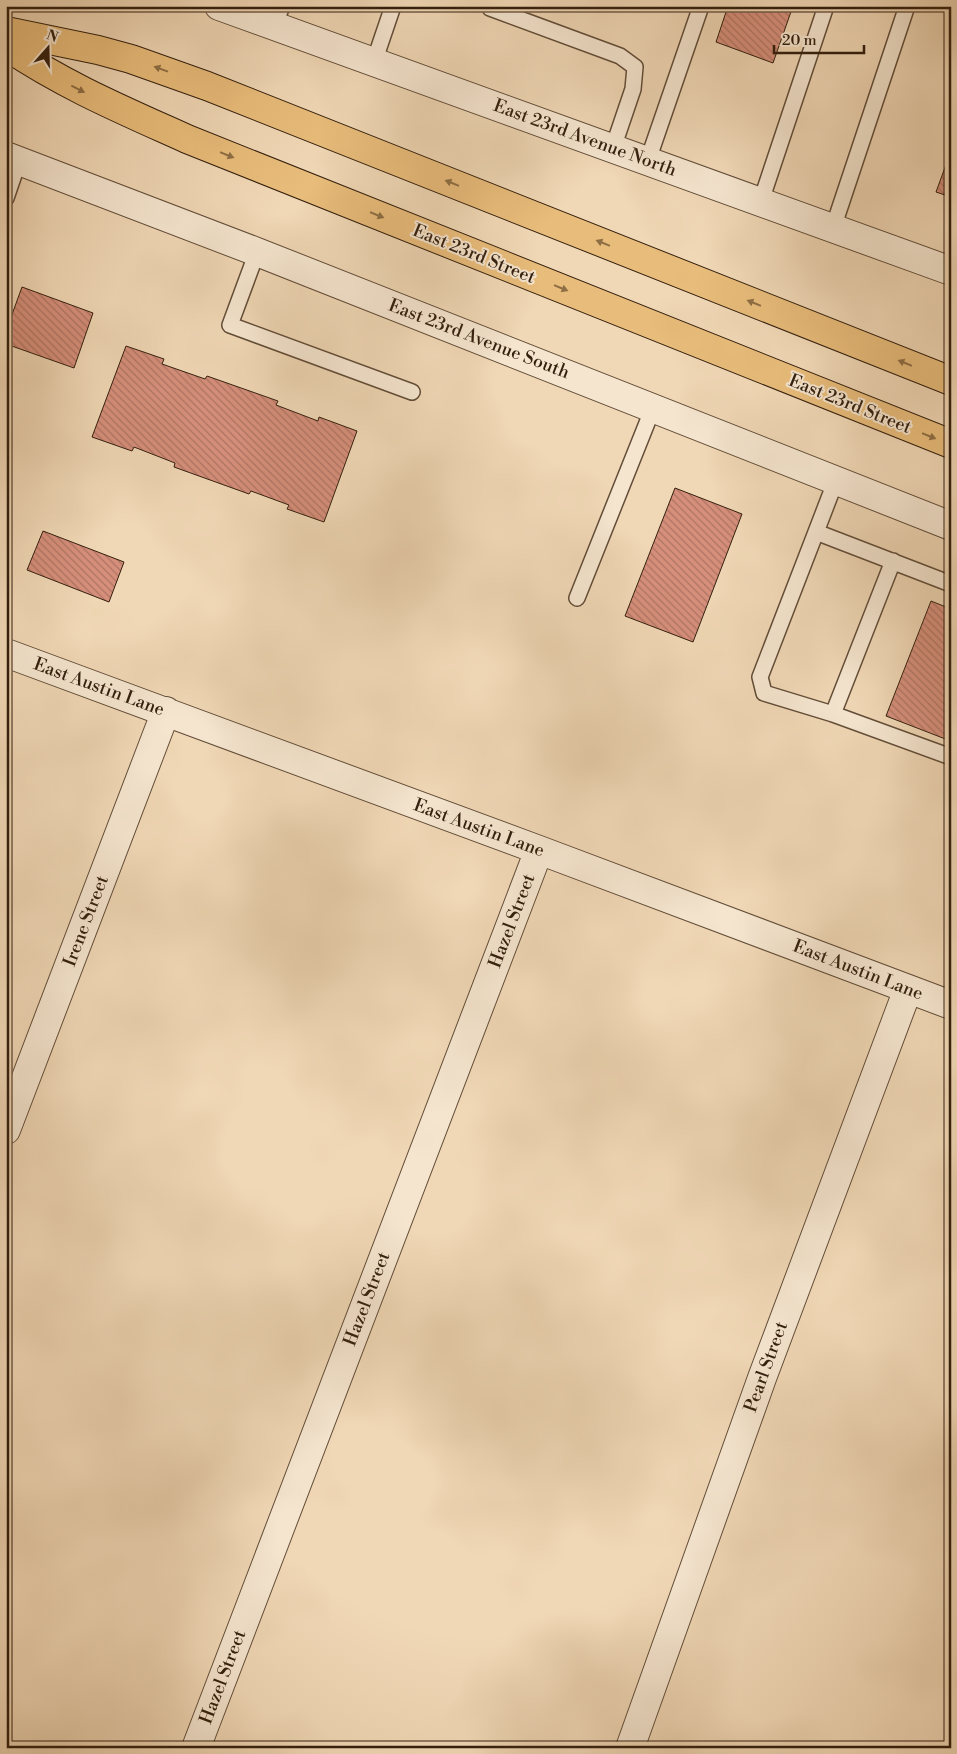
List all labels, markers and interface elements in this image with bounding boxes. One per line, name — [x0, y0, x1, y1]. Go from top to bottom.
north arrow — [22, 22, 72, 72]
scale bar — [774, 22, 864, 54]
text: N — [44, 26, 60, 47]
text: 20 m — [782, 31, 817, 50]
one-way arrow — [154, 65, 169, 72]
one-way arrow — [71, 85, 85, 93]
street label: East 23rd Avenue North — [490, 94, 680, 182]
one-way arrow — [219, 151, 234, 159]
one-way arrow — [445, 179, 460, 186]
one-way arrow — [370, 212, 385, 219]
street label: East 23rd Street — [409, 219, 539, 289]
one-way arrow — [596, 239, 611, 246]
one-way arrow — [554, 284, 569, 292]
street label: East 23rd Avenue South — [385, 294, 573, 384]
one-way arrow — [747, 299, 762, 306]
one-way arrow — [898, 359, 913, 366]
street label: East 23rd Street — [785, 369, 915, 439]
one-way arrow — [922, 432, 937, 440]
street label: East Austin Lane — [30, 653, 168, 721]
street label: East Austin Lane — [410, 794, 548, 862]
street label: Hazel Street — [483, 870, 541, 971]
street label: Irene Street — [58, 872, 114, 970]
street label: East Austin Lane — [790, 935, 926, 1005]
street label: Hazel Street — [338, 1248, 396, 1349]
street label: Pearl Street — [739, 1318, 793, 1415]
street label: Hazel Street — [194, 1626, 252, 1727]

